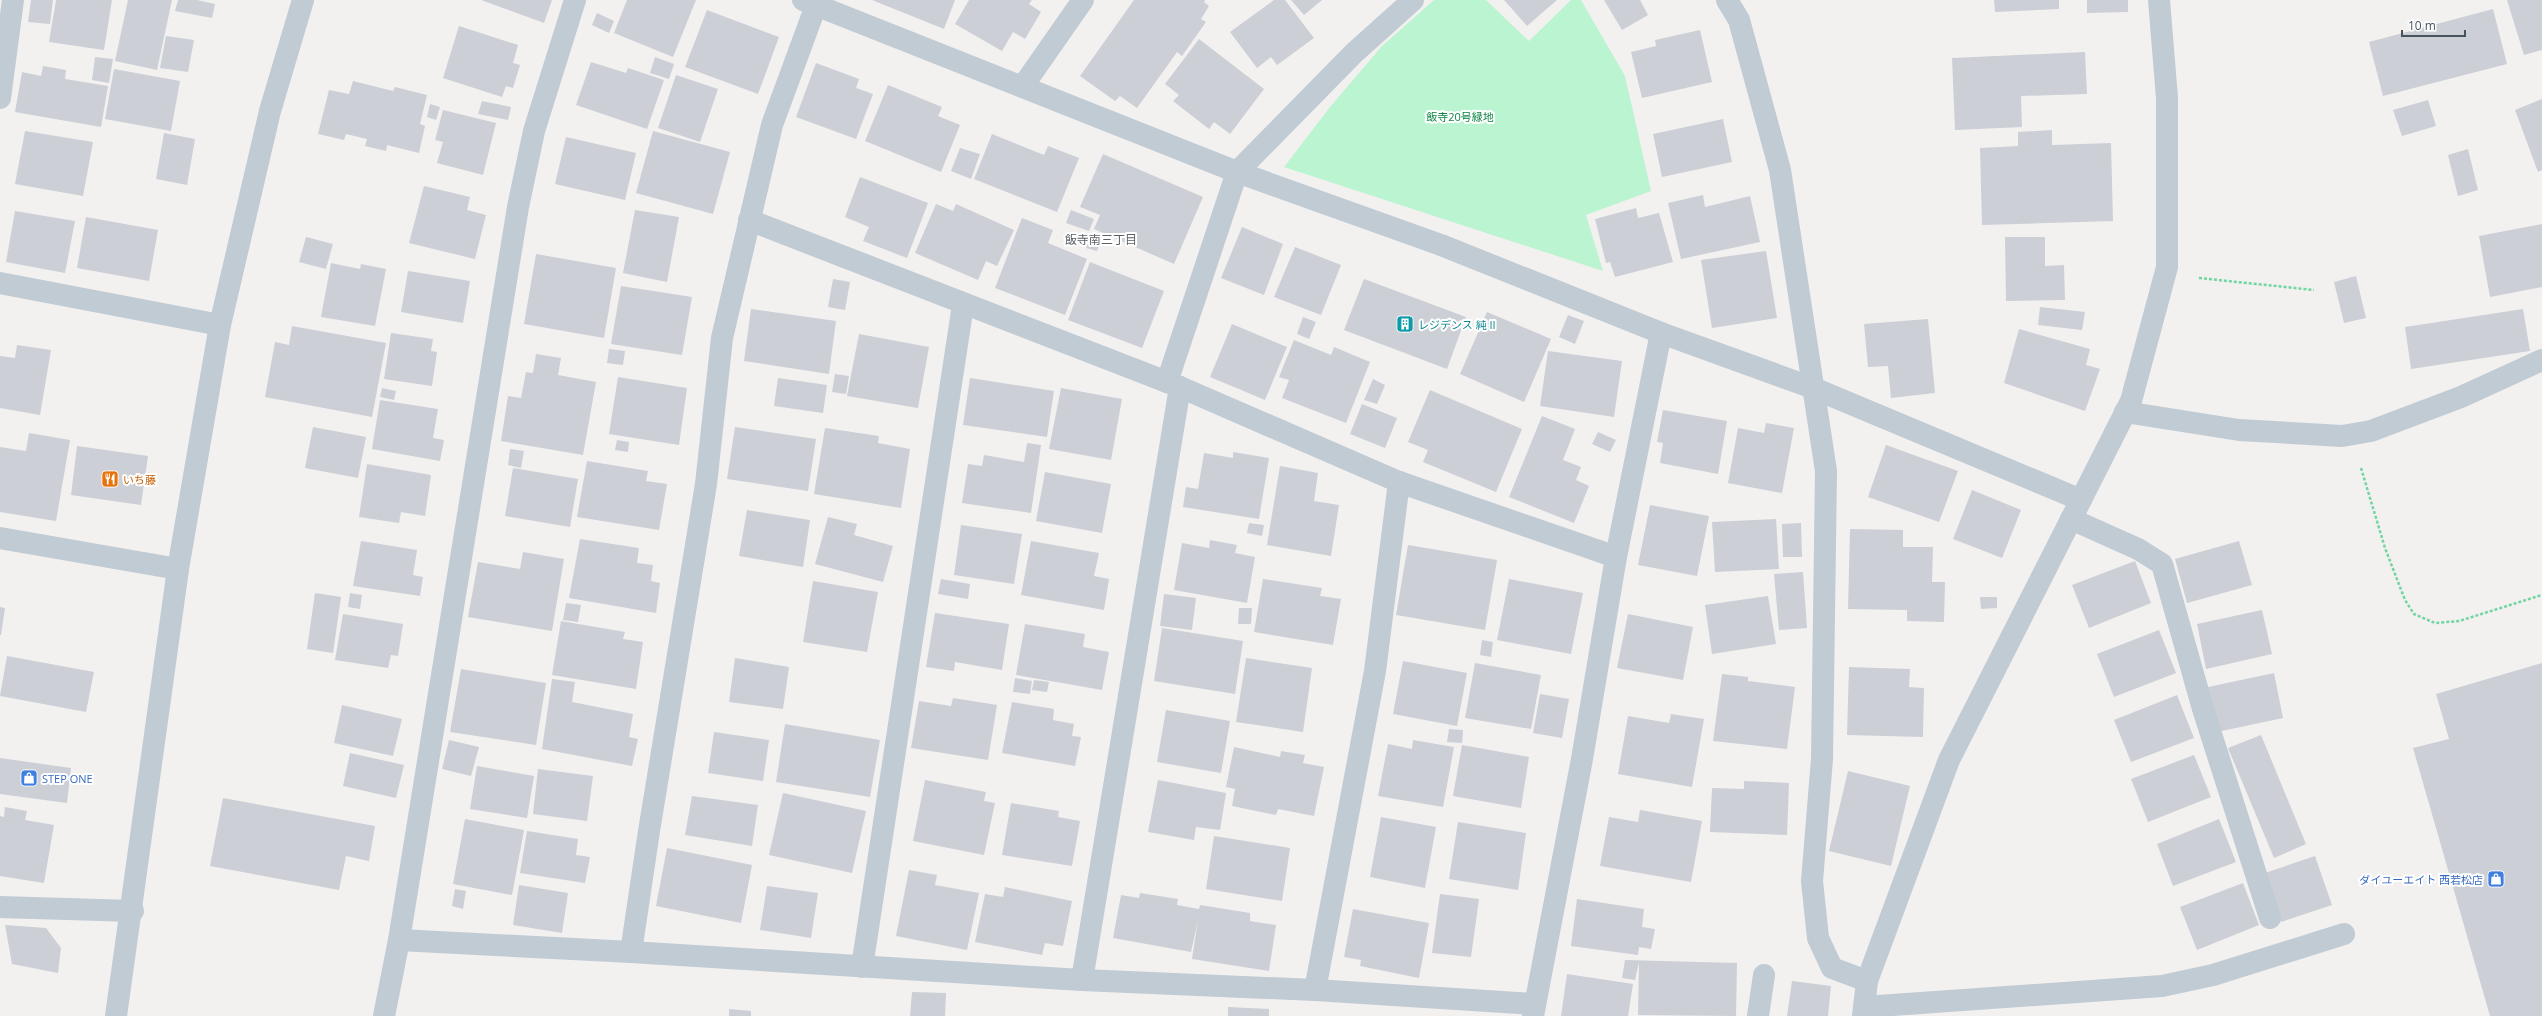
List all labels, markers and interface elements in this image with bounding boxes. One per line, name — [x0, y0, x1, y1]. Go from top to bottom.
scale bar — [2402, 12, 2465, 38]
text: 10 m — [2408, 17, 2436, 34]
park label: 飯寺20号緑地 — [1426, 109, 1494, 124]
district label: 飯寺南三丁目 — [1065, 231, 1137, 248]
building icon: レジデンス 純 II — [1395, 314, 1415, 334]
place label: レジデンス 純 II — [1418, 317, 1496, 332]
restaurant icon: いち藤 — [100, 469, 120, 489]
place label: いち藤 — [123, 472, 156, 487]
shop icon: STEP ONE — [19, 768, 39, 788]
place label: STEP ONE — [42, 771, 93, 786]
shop icon: ダイユーエイト 西若松店 — [2486, 869, 2506, 889]
place label: ダイユーエイト 西若松店 — [2359, 872, 2483, 887]

